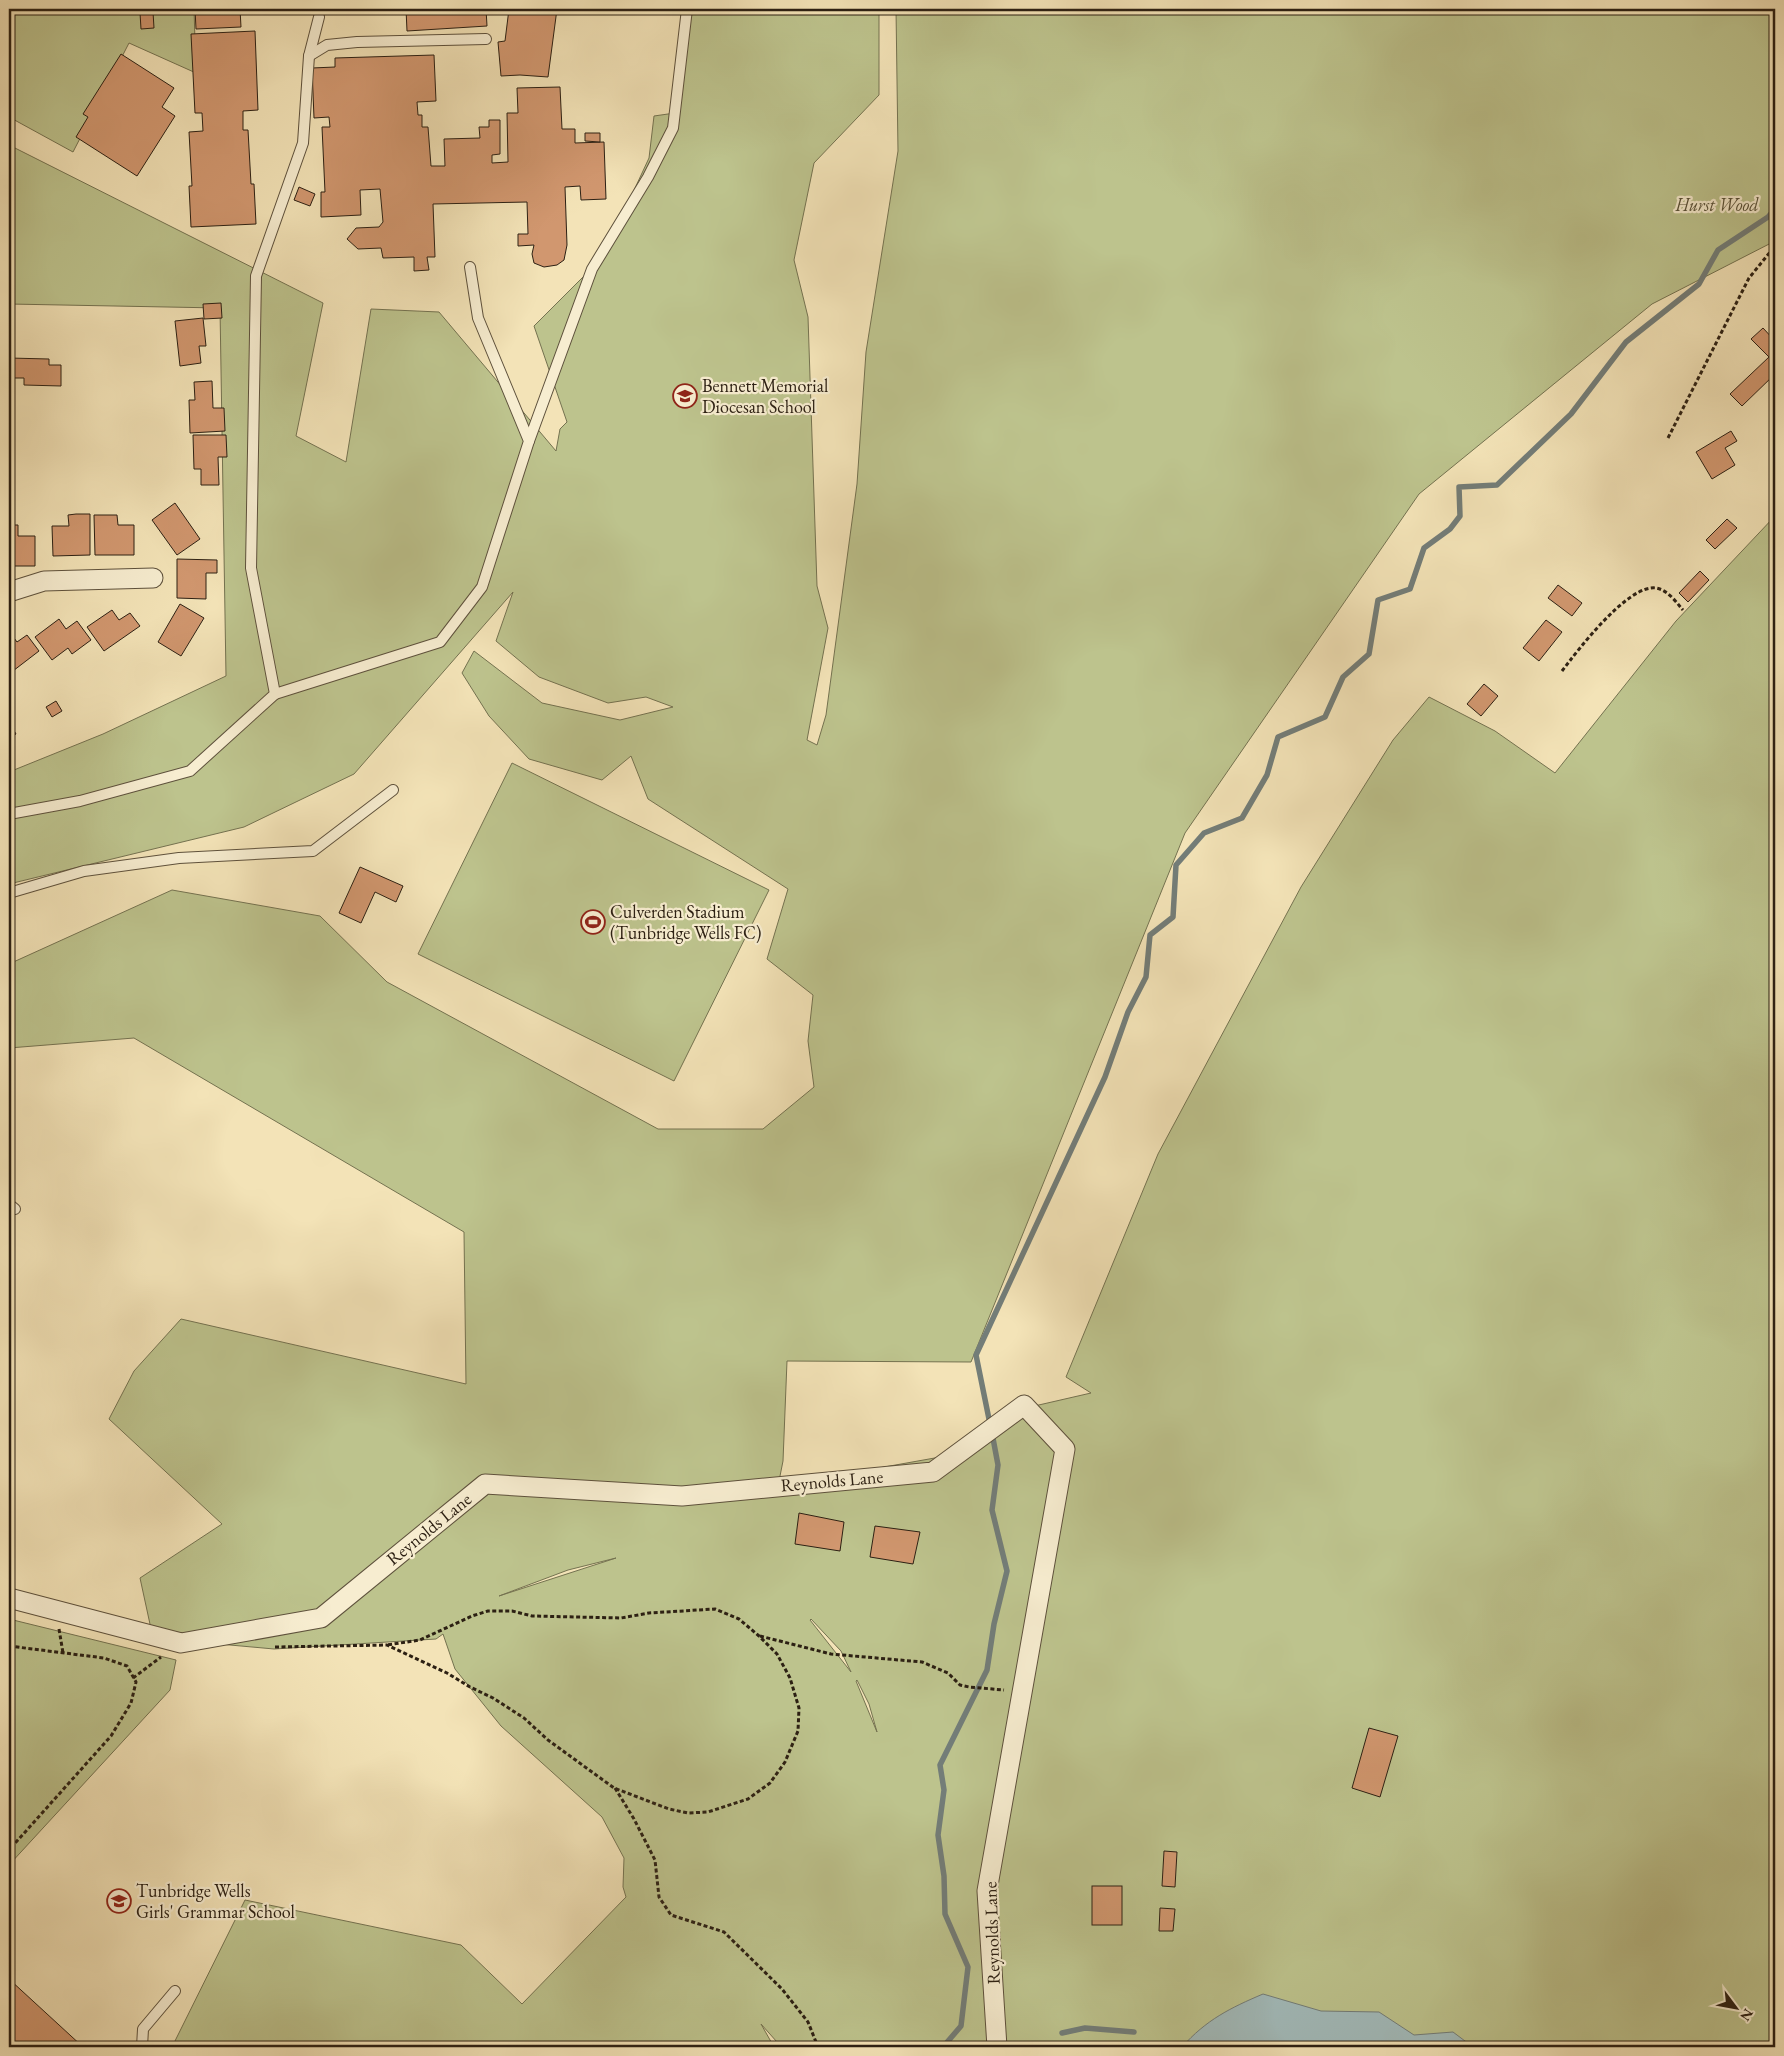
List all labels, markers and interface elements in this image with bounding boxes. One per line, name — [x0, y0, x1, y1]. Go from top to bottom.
park label: Hurst Wood — [1674, 193, 1759, 216]
place label: Bennett Memorial Diocesan School — [702, 374, 828, 418]
school or university icon: Bennett Memorial Diocesan School — [672, 383, 698, 409]
place label: Culverden Stadium (Tunbridge Wells FC) — [610, 900, 761, 944]
sports icon: Culverden Stadium (Tunbridge Wells FC) — [580, 909, 606, 935]
street label: Reynolds Lane — [780, 1465, 884, 1496]
street label: Reynolds Lane — [381, 1487, 476, 1570]
place label: Tunbridge Wells Girls' Grammar School — [136, 1879, 295, 1923]
street label: Reynolds Lane — [978, 1881, 1005, 1985]
school or university icon: Tunbridge Wells Girls' Grammar School — [106, 1888, 132, 1914]
north arrow — [1712, 1984, 1762, 2034]
text: N — [1736, 2005, 1758, 2025]

